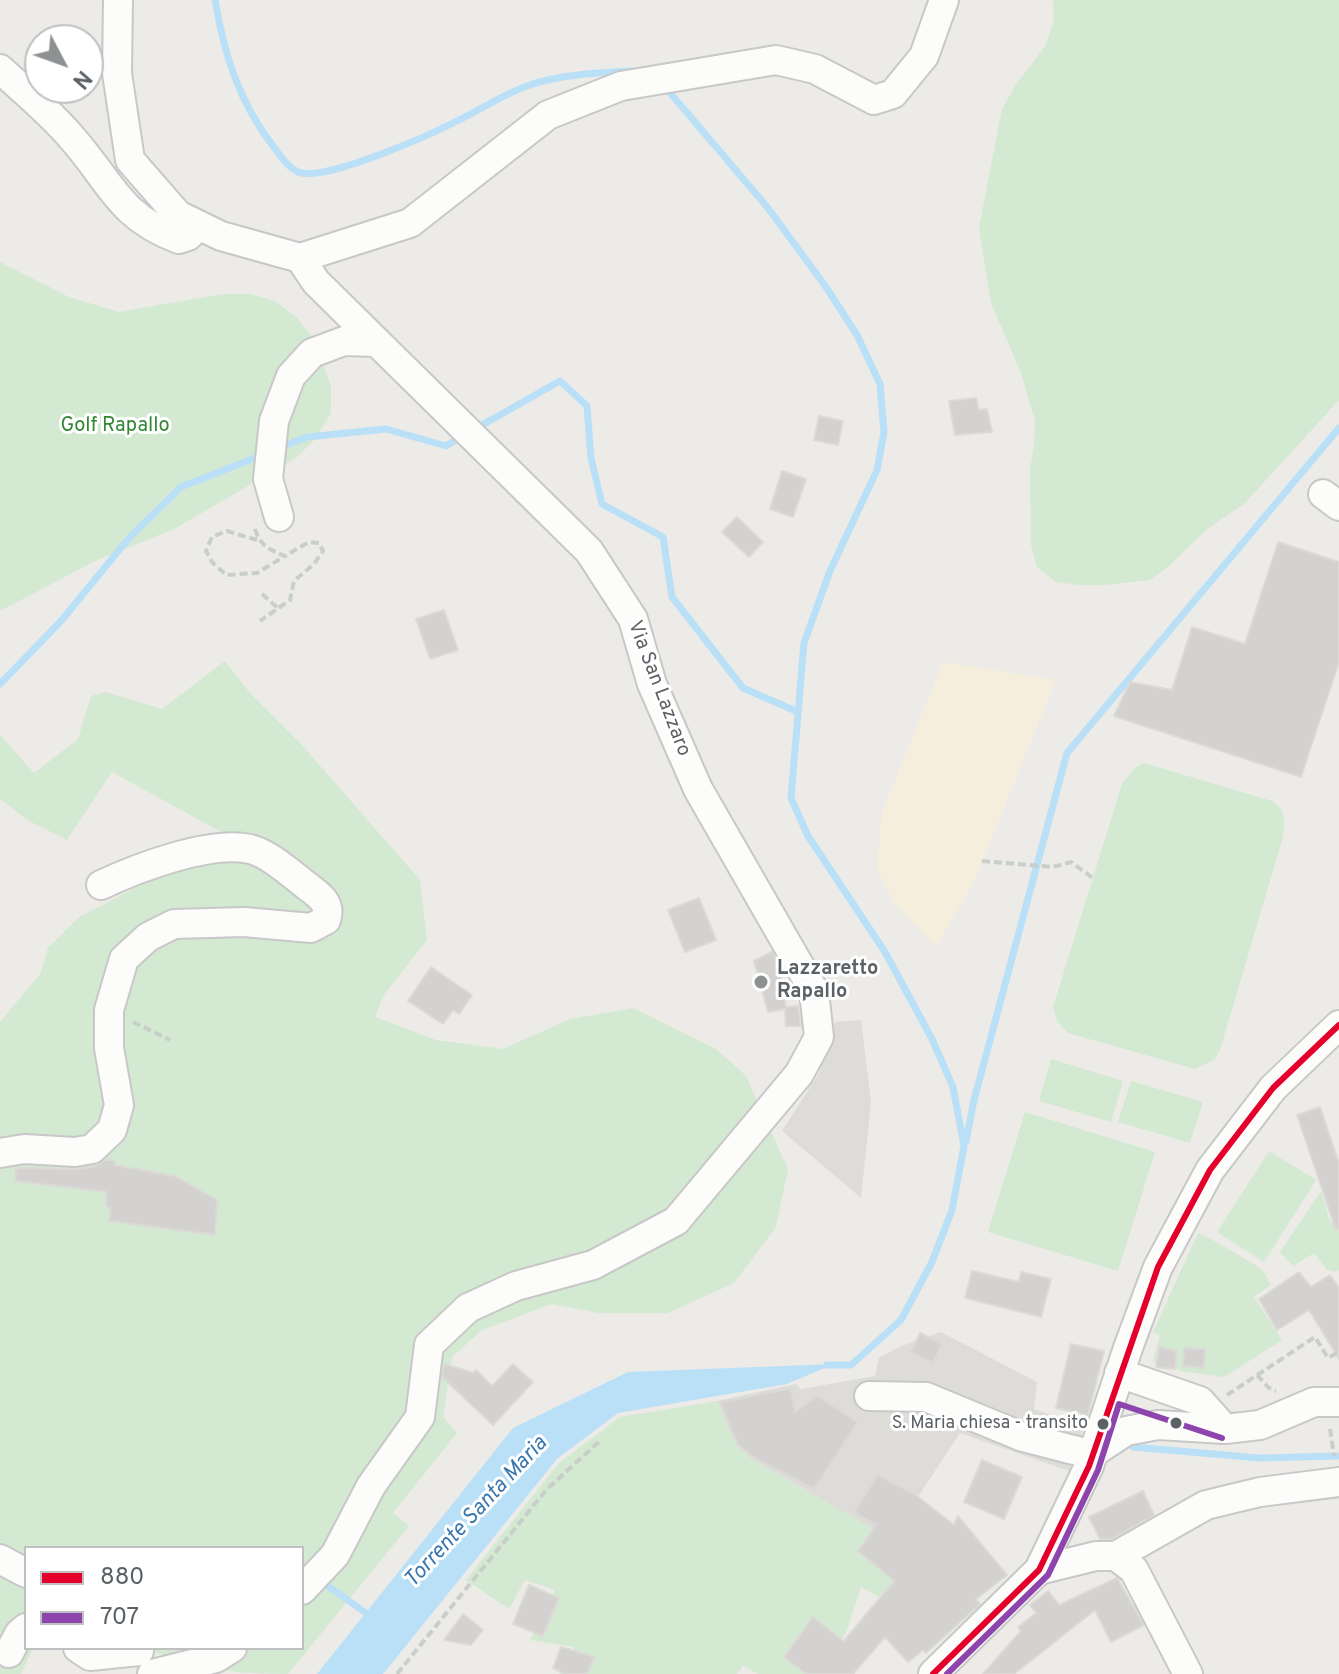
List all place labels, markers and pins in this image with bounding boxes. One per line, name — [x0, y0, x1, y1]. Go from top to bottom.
place label: Lazzaretto Rapallo — [777, 958, 878, 1005]
marker: Lazzaretto Rapallo — [752, 973, 770, 991]
place label: S. Maria chiesa - transito — [892, 1413, 1088, 1435]
unlabelled marker — [1168, 1415, 1184, 1431]
marker: S. Maria chiesa - transito — [1095, 1416, 1111, 1432]

